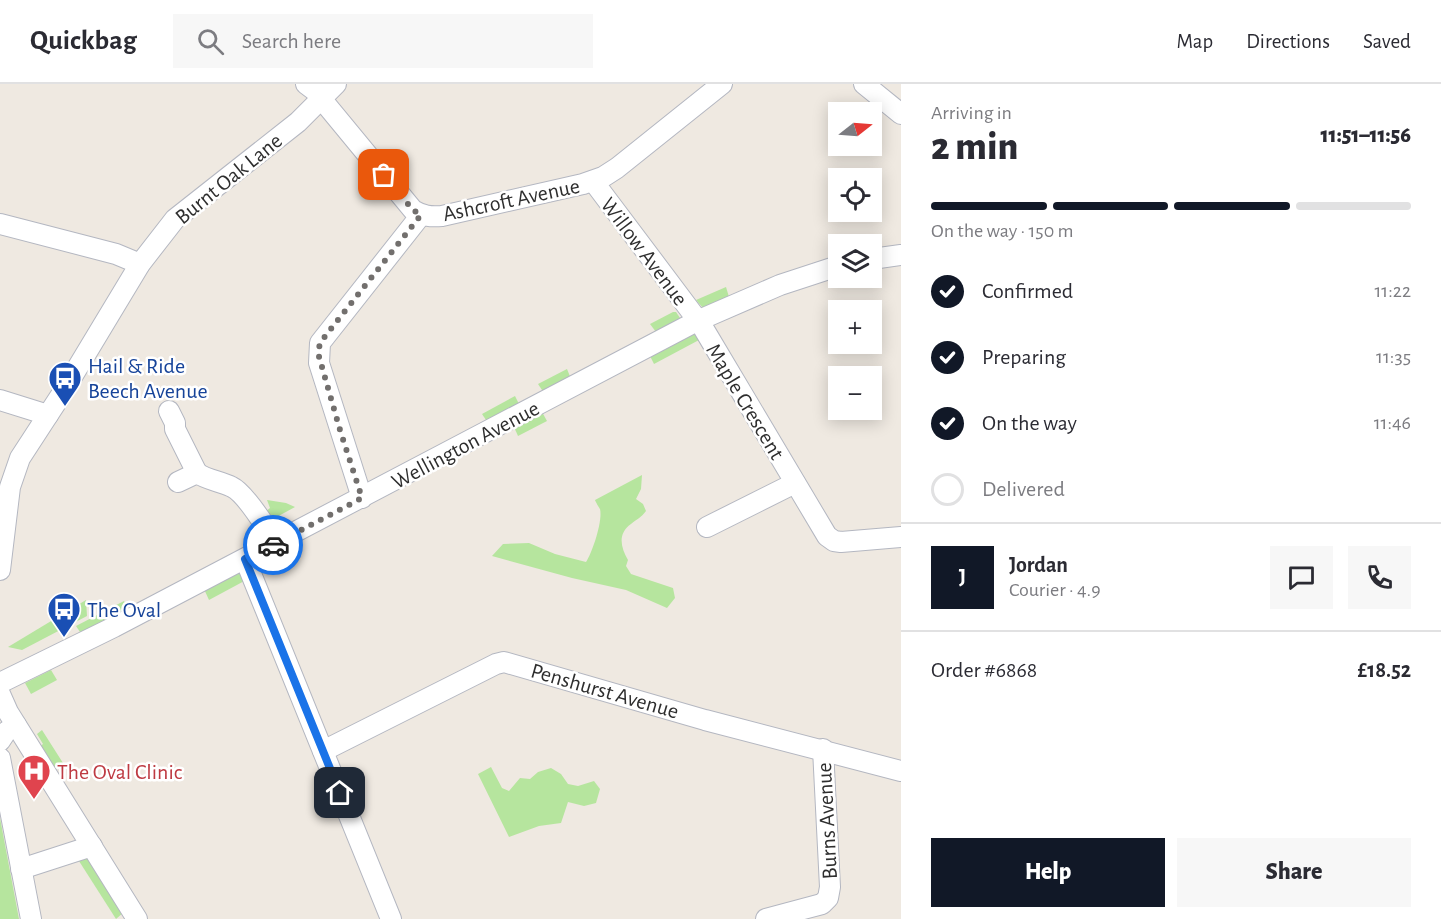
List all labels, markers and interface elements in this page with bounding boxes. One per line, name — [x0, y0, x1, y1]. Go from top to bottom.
search box — [173, 14, 593, 68]
icon: search — [194, 25, 227, 58]
text: Quickbag — [30, 27, 137, 55]
text: Search here — [242, 30, 341, 52]
text: Map — [1177, 31, 1213, 52]
text: Directions — [1246, 31, 1330, 52]
text: Saved — [1363, 31, 1411, 52]
north arrow — [828, 102, 882, 156]
map controls — [828, 102, 882, 420]
text: Arriving in — [931, 103, 1012, 123]
text: 11:51–11:56 — [1320, 124, 1411, 146]
text: 2 min — [931, 128, 1018, 167]
street label: Burnt Oak Lane — [171, 129, 286, 228]
pin — [358, 149, 409, 200]
icon: bag — [367, 158, 400, 191]
button: locate — [828, 168, 882, 222]
street label: Ashcroft Avenue — [441, 175, 582, 225]
street label: Willow Avenue — [597, 194, 692, 310]
text: On the way · 150 m — [931, 221, 1074, 241]
button: layers — [828, 234, 882, 288]
icon: check — [931, 275, 964, 308]
text: Confirmed — [982, 280, 1073, 302]
text: 11:22 — [1374, 281, 1411, 301]
button: + — [828, 300, 882, 354]
street label: Maple Crescent — [702, 340, 788, 463]
icon: check — [931, 341, 964, 374]
text: Preparing — [982, 346, 1066, 368]
text: 11:35 — [1376, 347, 1411, 367]
place label: Hail & Ride Beech Avenue — [88, 355, 208, 402]
bus stop icon: Hail & Ride Beech Avenue — [47, 360, 83, 407]
button: − — [828, 366, 882, 420]
street label: Wellington Avenue — [388, 397, 543, 493]
icon: check — [931, 407, 964, 440]
text: On the way — [982, 412, 1077, 434]
text: 11:46 — [1374, 413, 1411, 433]
text: Delivered — [982, 478, 1065, 500]
courier — [243, 515, 303, 575]
icon: car — [257, 529, 290, 562]
button: chat — [1270, 546, 1333, 609]
button: phone — [1348, 546, 1411, 609]
text: Jordan — [1009, 554, 1068, 576]
text: J — [959, 566, 966, 588]
text: Courier · 4.9 — [1009, 580, 1101, 600]
bus stop icon: The Oval — [46, 591, 82, 638]
place label: The Oval — [87, 599, 161, 621]
street label: Penshurst Avenue — [528, 659, 681, 723]
text: Order #6868 — [931, 659, 1037, 681]
text: £18.52 — [1358, 659, 1411, 681]
hospital icon: The Oval Clinic — [16, 753, 52, 800]
place label: The Oval Clinic — [57, 761, 183, 783]
street label: Burns Avenue — [813, 762, 841, 880]
pin — [314, 767, 365, 818]
icon: home — [323, 776, 356, 809]
button: Help — [931, 838, 1165, 907]
button: Share — [1177, 838, 1411, 907]

